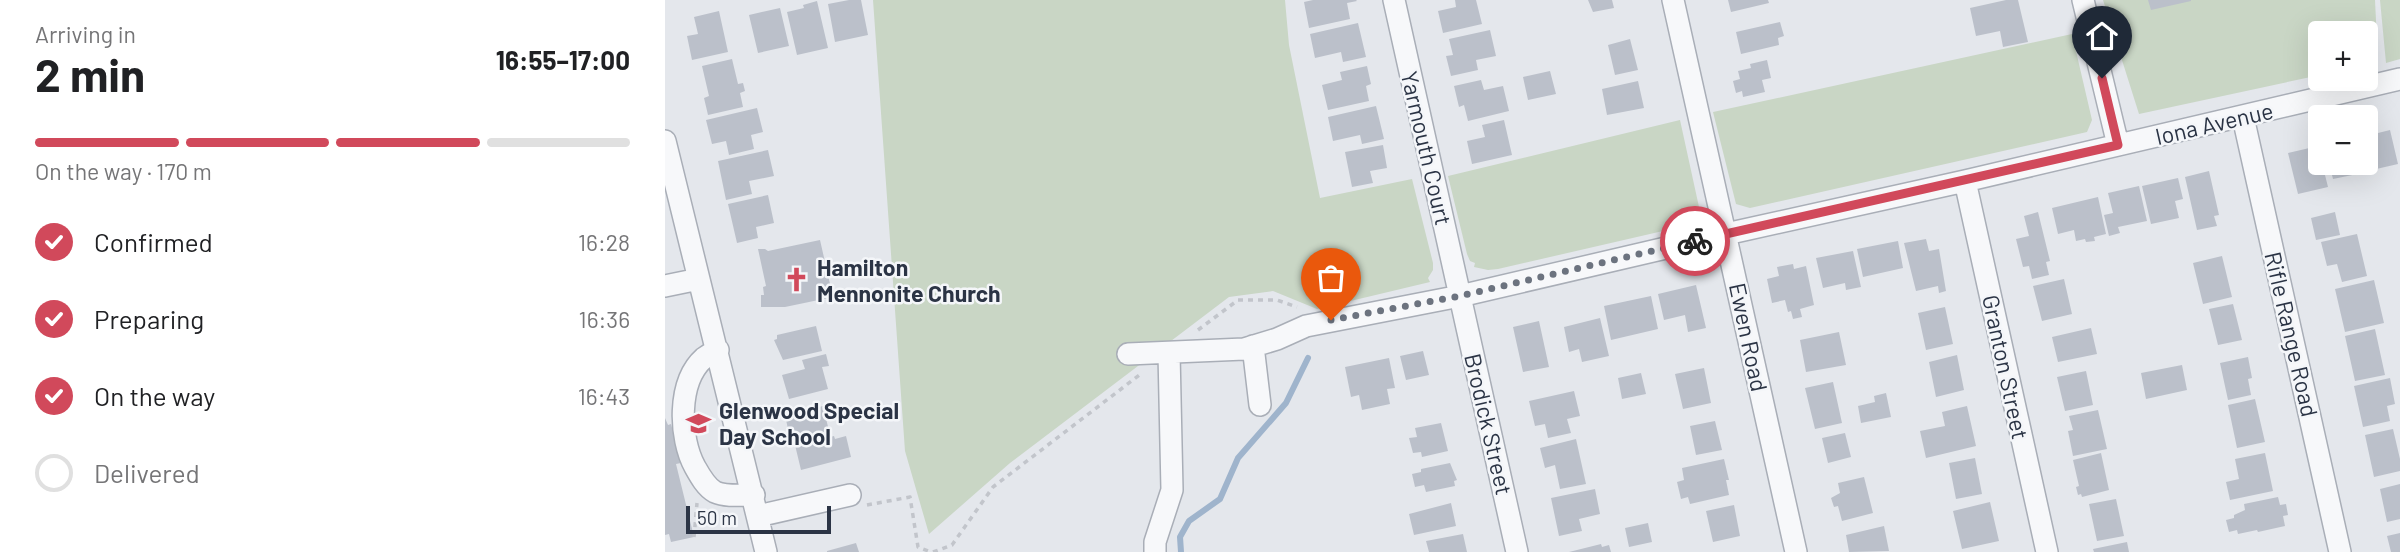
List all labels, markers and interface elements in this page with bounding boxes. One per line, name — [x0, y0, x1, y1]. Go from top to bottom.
pin — [2072, 6, 2132, 78]
icon: home — [2083, 17, 2121, 55]
text: Arriving in — [35, 20, 136, 48]
map controls — [2308, 21, 2378, 175]
button: + — [2308, 21, 2378, 91]
text: 16:55–17:00 — [496, 44, 630, 75]
text: 2 min — [35, 46, 145, 101]
street label: Yarmouth Court — [1396, 68, 1458, 228]
street label: Iona Avenue — [2152, 96, 2276, 150]
button: − — [2308, 105, 2378, 175]
text: On the way · 170 m — [35, 157, 212, 185]
courier — [1660, 206, 1730, 276]
icon: bike — [1676, 222, 1714, 260]
icon: check — [35, 223, 73, 261]
text: Confirmed — [94, 226, 213, 257]
text: 16:28 — [578, 228, 630, 256]
pin — [1301, 248, 1361, 320]
street label: Rifle Range Road — [2259, 249, 2325, 419]
place label: Hamilton Mennonite Church — [817, 253, 1001, 307]
icon: bag — [1312, 259, 1350, 297]
church icon: Hamilton Mennonite Church — [783, 266, 811, 294]
street label: Ewen Road — [1724, 280, 1774, 394]
street label: Granton Street — [1977, 292, 2035, 442]
icon: check — [35, 300, 73, 338]
text: Preparing — [94, 303, 204, 334]
text: 16:36 — [579, 305, 630, 333]
street label: Brodick Street — [1459, 350, 1519, 498]
icon: check — [35, 377, 73, 415]
text: On the way — [94, 380, 215, 411]
text: 16:43 — [578, 382, 630, 410]
place label: Glenwood Special Day School — [719, 396, 899, 450]
school or university icon: Glenwood Special Day School — [685, 409, 713, 437]
text: Delivered — [94, 457, 200, 488]
scale bar — [686, 503, 831, 535]
text: 50 m — [697, 506, 737, 529]

